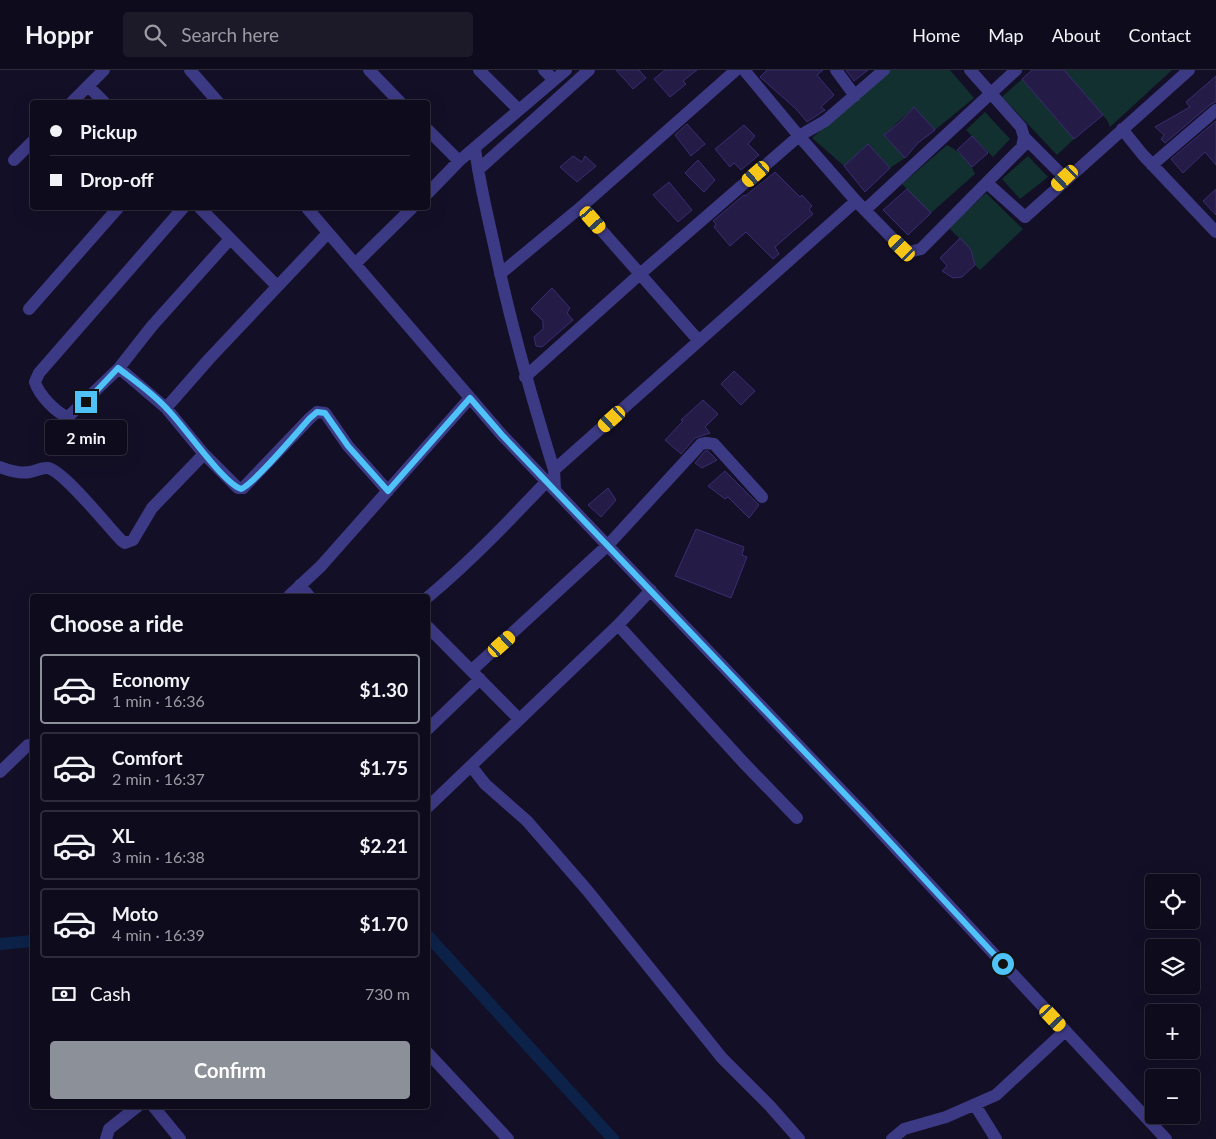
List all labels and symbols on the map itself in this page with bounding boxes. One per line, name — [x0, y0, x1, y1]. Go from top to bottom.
car — [739, 158, 772, 190]
car — [1048, 162, 1081, 194]
car — [577, 204, 608, 236]
car — [886, 232, 917, 264]
route end — [75, 391, 97, 413]
car — [595, 403, 628, 435]
callout: 2 min — [45, 420, 127, 454]
car — [485, 628, 518, 660]
route start — [992, 953, 1014, 975]
car — [1037, 1002, 1068, 1034]

